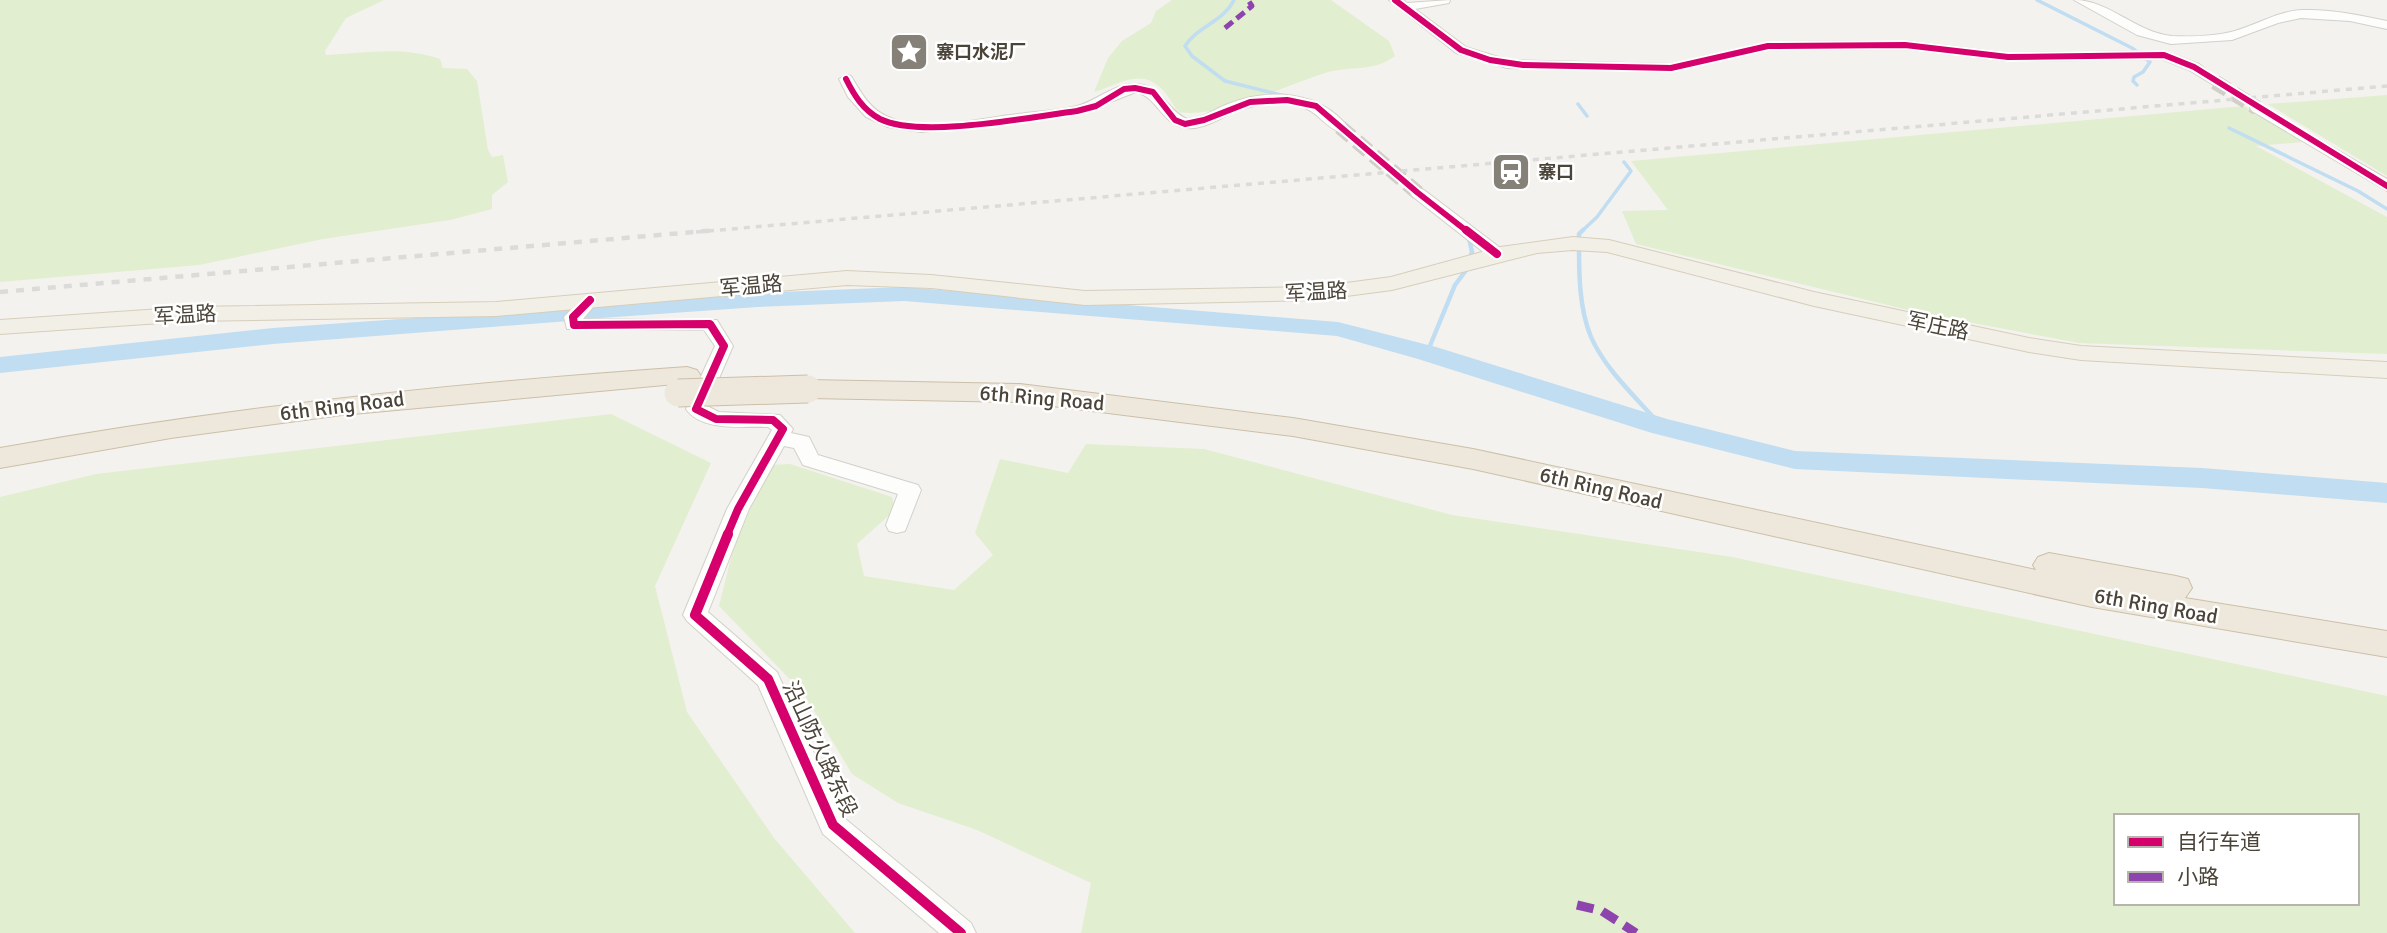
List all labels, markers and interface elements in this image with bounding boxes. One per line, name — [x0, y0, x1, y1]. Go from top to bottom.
place icon: 寨口水泥厂 — [888, 31, 930, 73]
place label: 寨口水泥厂 — [936, 41, 1026, 63]
station icon: 寨口 — [1490, 151, 1532, 193]
place label: 寨口 — [1538, 161, 1574, 183]
street label: 军温路 — [718, 270, 784, 302]
street label: 军温路 — [1284, 277, 1348, 307]
street label: 军温路 — [153, 300, 217, 330]
street label: 军庄路 — [1904, 307, 1972, 345]
street label: 6th Ring Road — [979, 380, 1105, 416]
street label: 6th Ring Road — [278, 385, 406, 427]
street label: 6th Ring Road — [1537, 461, 1665, 515]
street label: 6th Ring Road — [2092, 582, 2220, 630]
street label: 沿山防火路东段 — [777, 677, 863, 821]
legend — [2114, 814, 2359, 905]
text: 自行车道 — [2177, 829, 2261, 855]
text: 小路 — [2177, 864, 2219, 890]

